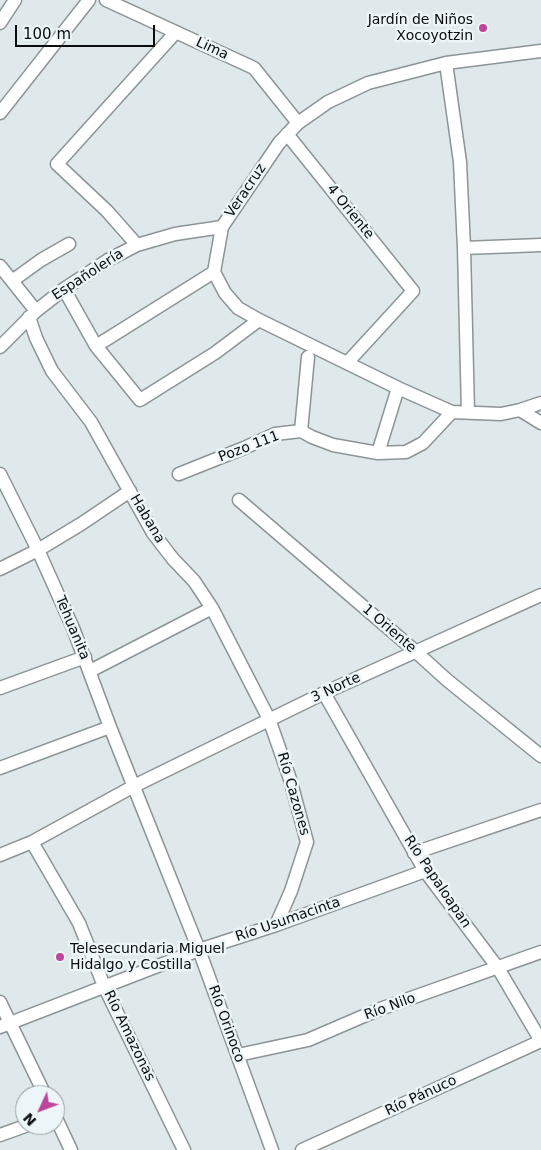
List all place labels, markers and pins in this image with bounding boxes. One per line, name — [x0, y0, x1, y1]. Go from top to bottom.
place label: Jardín de Niños Xocoyotzin — [368, 12, 473, 44]
marker: Jardín de Niños Xocoyotzin — [477, 22, 489, 34]
place label: Telesecundaria Miguel Hidalgo y Costilla — [70, 941, 225, 974]
marker: Telesecundaria Miguel Hidalgo y Costilla — [54, 951, 66, 963]

